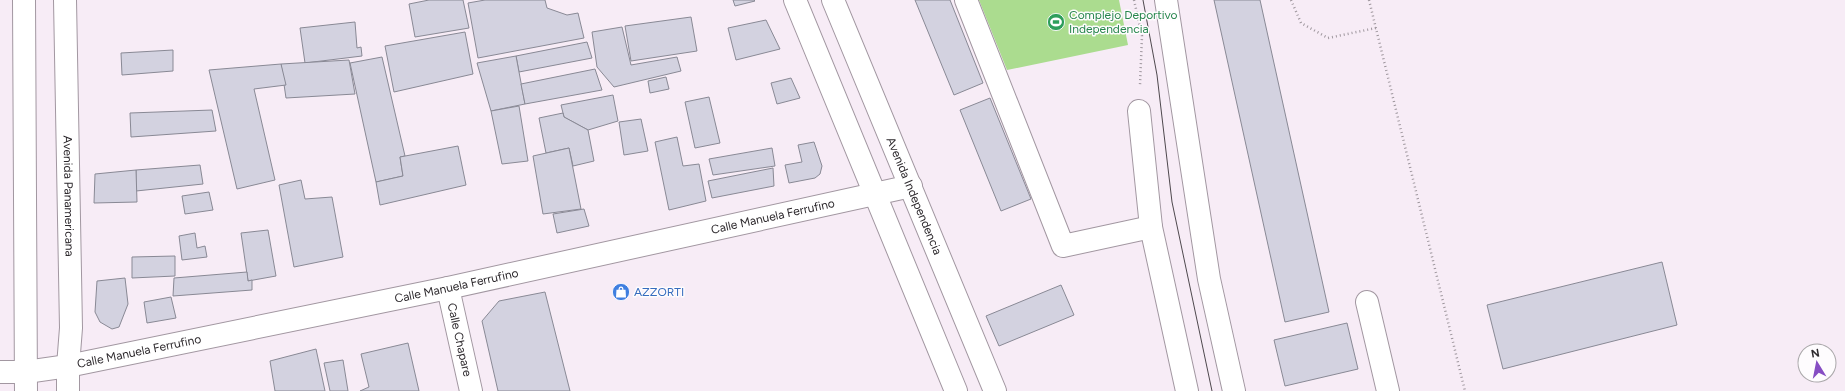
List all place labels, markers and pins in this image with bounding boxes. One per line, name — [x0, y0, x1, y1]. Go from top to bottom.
place label: Complejo Deportivo Independencia — [1069, 8, 1178, 36]
sports icon: Complejo Deportivo Independencia — [1046, 12, 1066, 32]
shop icon: AZZORTI — [611, 282, 631, 302]
place label: AZZORTI — [634, 285, 684, 299]

